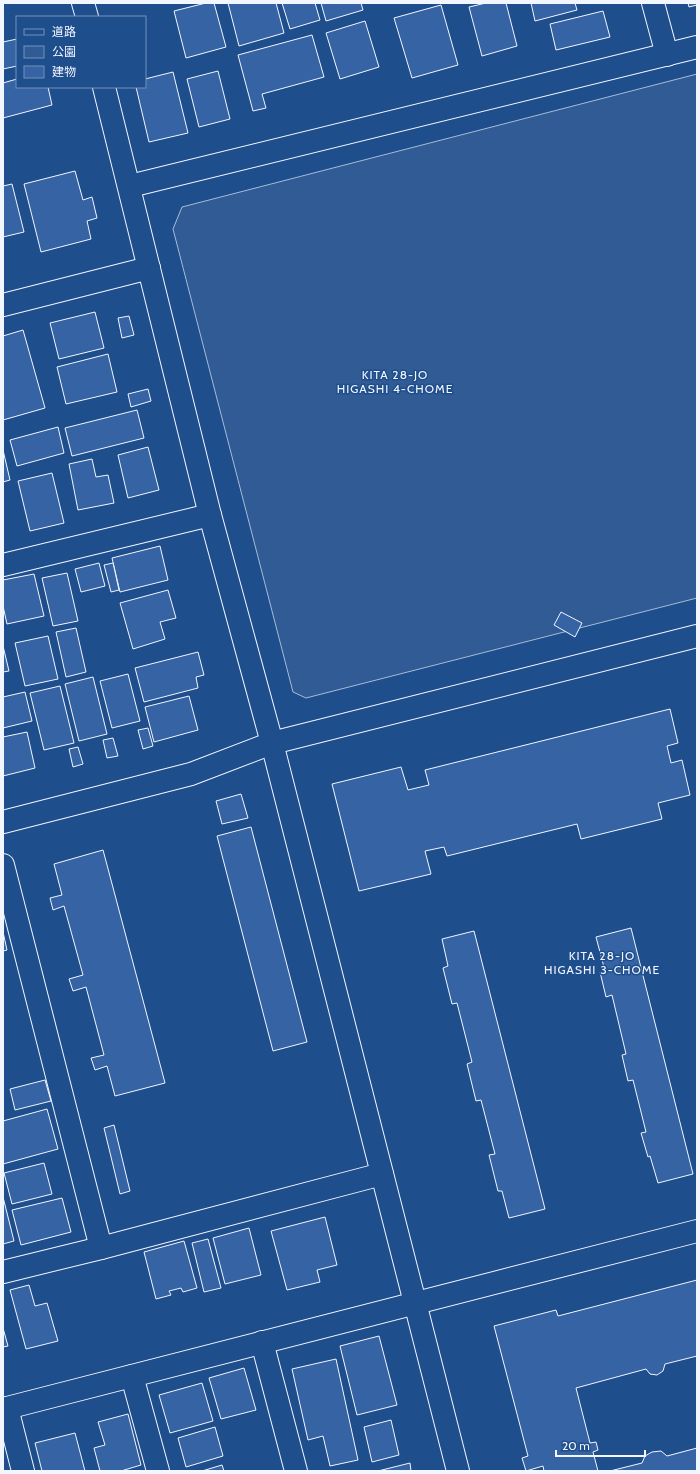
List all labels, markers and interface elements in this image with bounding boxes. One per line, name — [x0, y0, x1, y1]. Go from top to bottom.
legend — [16, 16, 146, 88]
text: 道路 — [52, 24, 76, 39]
text: 公園 — [52, 44, 76, 59]
text: 建物 — [52, 64, 76, 79]
district label: KITA 28-JO HIGASHI 4-CHOME — [337, 367, 453, 396]
district label: KITA 28-JO HIGASHI 3-CHOME — [544, 948, 660, 977]
scale bar — [556, 1432, 645, 1458]
text: 20 m — [562, 1438, 590, 1453]

